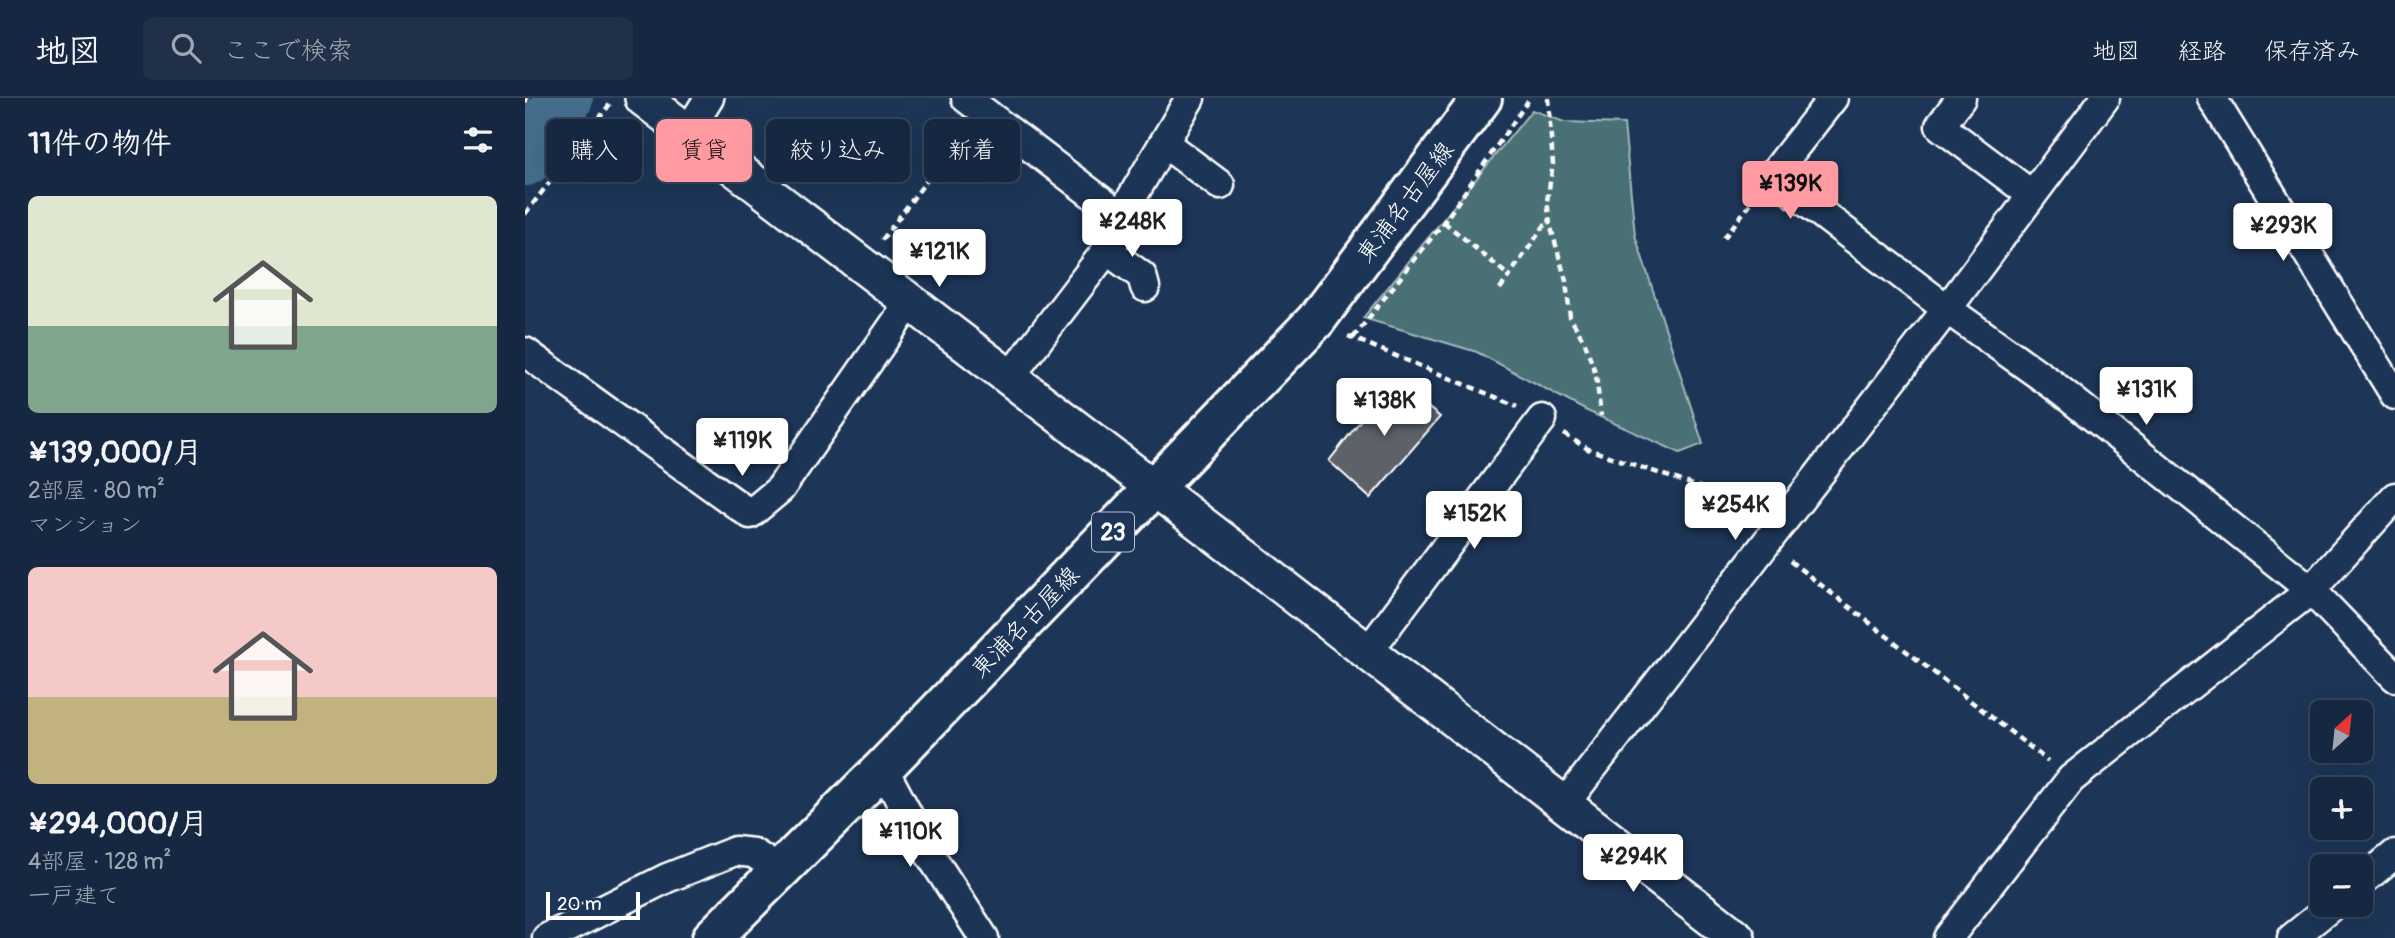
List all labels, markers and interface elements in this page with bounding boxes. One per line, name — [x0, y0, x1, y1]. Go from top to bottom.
search box — [143, 17, 633, 80]
icon: search — [167, 29, 205, 67]
text: 地図 — [35, 31, 101, 72]
text: ここで検索 — [223, 35, 353, 67]
text: 地図 — [2092, 37, 2140, 66]
text: 経路 — [2178, 37, 2226, 66]
text: 保存済み — [2264, 37, 2360, 66]
chip: 購入 — [546, 119, 642, 182]
chip: 賃貸 — [656, 119, 752, 182]
chip: 絞り込み — [766, 119, 910, 182]
chip: 新着 — [924, 119, 1020, 182]
icon: filters — [459, 121, 497, 159]
text: 11件の物件 — [28, 125, 171, 162]
street label: 東浦名古屋線 — [1350, 136, 1460, 269]
pin: ¥139K — [1741, 162, 1839, 221]
text: ¥139K — [1758, 169, 1822, 198]
pin: ¥248K — [1083, 200, 1181, 259]
pin: ¥293K — [2234, 204, 2332, 263]
text: ¥248K — [1098, 207, 1166, 236]
text: ¥293K — [2249, 211, 2317, 240]
pin: ¥121K — [890, 230, 988, 289]
text: ¥121K — [909, 237, 969, 266]
icon: home — [200, 242, 326, 368]
pin: ¥131K — [2097, 368, 2195, 427]
text: ¥131K — [2116, 375, 2176, 404]
pin: ¥138K — [1335, 378, 1433, 438]
text: ¥138K — [1352, 386, 1416, 415]
pin: ¥119K — [693, 418, 791, 478]
text: ¥119K — [712, 426, 772, 455]
text: ¥139,000/月 — [28, 434, 203, 471]
text: 2部屋 · 80 m² — [28, 476, 165, 505]
pin: ¥254K — [1686, 482, 1784, 542]
text: ¥254K — [1701, 490, 1769, 519]
pin: ¥152K — [1425, 491, 1523, 551]
text: ¥152K — [1442, 499, 1506, 528]
text: マンション — [28, 510, 142, 539]
road number: 23 — [1092, 512, 1134, 552]
street label: 東浦名古屋線 — [965, 560, 1086, 684]
icon: home — [200, 613, 326, 739]
north arrow — [2310, 700, 2373, 763]
map controls — [2310, 700, 2373, 917]
button: + — [2310, 777, 2373, 840]
text: ¥294,000/月 — [28, 805, 208, 842]
pin: ¥110K — [861, 810, 959, 869]
text: ¥110K — [878, 817, 942, 846]
pin: ¥294K — [1584, 834, 1682, 894]
text: ¥294K — [1599, 842, 1667, 871]
text: 4部屋 · 128 m² — [28, 847, 171, 876]
button: − — [2310, 854, 2373, 917]
text: 一戸建て — [28, 881, 120, 910]
scale bar — [546, 889, 641, 921]
text: 20 m — [557, 892, 602, 916]

